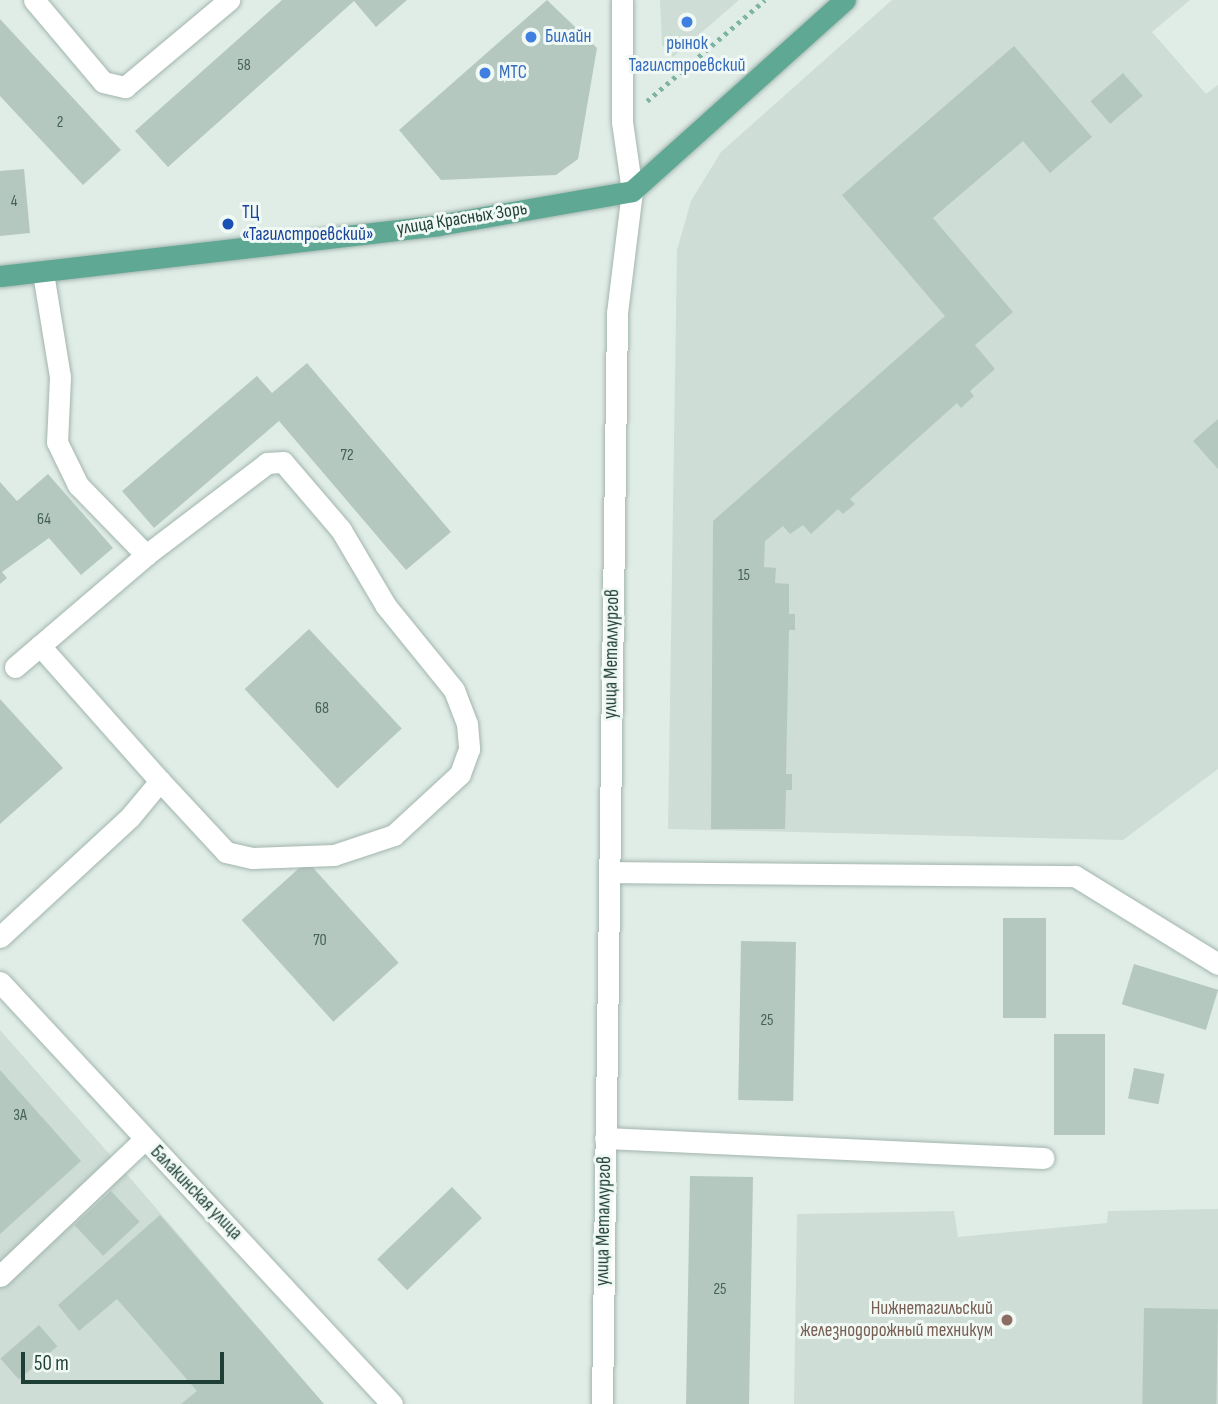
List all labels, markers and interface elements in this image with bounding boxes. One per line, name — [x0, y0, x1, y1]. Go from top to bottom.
marker: рынок Тагилстроевский — [679, 14, 695, 30]
place label: Билайн — [545, 26, 591, 48]
marker: Билайн — [523, 29, 539, 45]
place label: рынок Тагилстроевский — [628, 33, 746, 77]
house number: 58 — [237, 56, 251, 76]
place label: МТС — [499, 62, 527, 84]
marker: МТС — [477, 65, 493, 81]
house number: 2 — [57, 113, 63, 133]
house number: 4 — [11, 192, 17, 212]
street label: улица Красных Зорь — [395, 197, 529, 241]
place label: ТЦ «Тагилстроевский» — [242, 202, 373, 246]
marker: ТЦ «Тагилстроевский» — [220, 216, 236, 232]
house number: 72 — [341, 446, 353, 466]
house number: 64 — [37, 510, 51, 530]
house number: 15 — [738, 566, 750, 586]
street label: улица Металлургов — [599, 589, 625, 719]
house number: 68 — [315, 699, 329, 719]
house number: 70 — [313, 931, 327, 951]
house number: 25 — [760, 1011, 774, 1031]
house number: 3А — [13, 1106, 27, 1126]
street label: Балакинская улица — [145, 1141, 247, 1245]
street label: улица Металлургов — [591, 1156, 617, 1286]
house number: 25 — [713, 1280, 727, 1300]
place label: Нижнетагильский железнодорожный техникум — [800, 1298, 993, 1342]
marker: Нижнетагильский железнодорожный техникум — [999, 1312, 1015, 1328]
scale bar — [24, 1338, 228, 1382]
text: 50 m — [34, 1351, 69, 1376]

